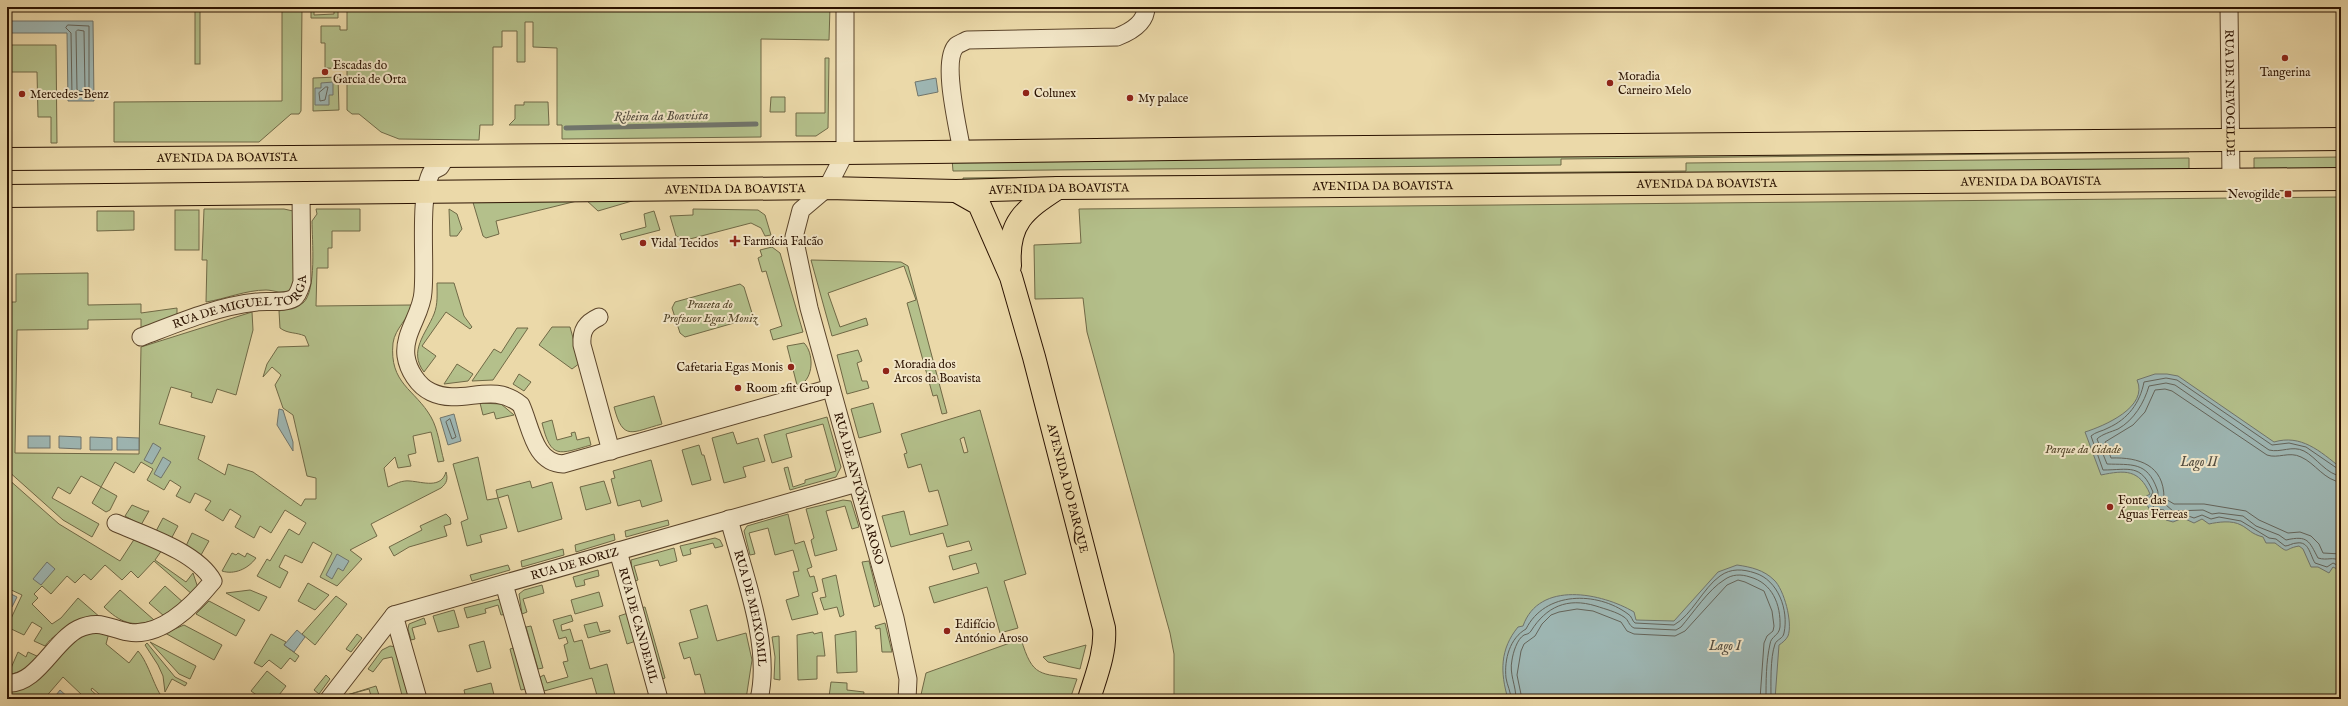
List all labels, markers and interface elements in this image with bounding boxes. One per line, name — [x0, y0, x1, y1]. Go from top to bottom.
street label: RUA DE NEVOGILDE — [2221, 29, 2238, 157]
marker: Tangerina — [2280, 53, 2290, 63]
place label: Escadas do Garcia de Orta — [333, 58, 407, 87]
place label: Tangerina — [2260, 65, 2311, 80]
marker: Escadas do Garcia de Orta — [320, 67, 330, 77]
place label: Moradia Carneiro Melo — [1618, 69, 1692, 98]
marker: Moradia Carneiro Melo — [1605, 78, 1615, 88]
place label: Colunex — [1034, 86, 1076, 101]
place label: Mercedes-Benz — [30, 87, 109, 102]
marker: Colunex — [1021, 88, 1031, 98]
marker: Mercedes-Benz — [17, 89, 27, 99]
place label: My palace — [1138, 91, 1189, 107]
marker: My palace — [1125, 93, 1135, 103]
water label: Ribeira da Boavista — [613, 107, 709, 126]
street label: AVENIDA DA BOAVISTA — [156, 150, 298, 166]
street label: AVENIDA DA BOAVISTA — [1960, 174, 2102, 190]
street label: AVENIDA DA BOAVISTA — [1636, 176, 1778, 192]
street label: AVENIDA DA BOAVISTA — [1312, 178, 1454, 194]
street label: AVENIDA DA BOAVISTA — [987, 180, 1130, 198]
street label: AVENIDA DA BOAVISTA — [664, 181, 806, 198]
place label: Nevogilde — [2228, 187, 2280, 202]
marker: Nevogilde — [2283, 189, 2293, 199]
place label: Farmácia Falcão — [743, 234, 824, 249]
place label: Vidal Tecidos — [650, 236, 718, 251]
marker: Farmácia Falcão — [730, 236, 740, 246]
marker: Vidal Tecidos — [638, 238, 648, 248]
street label: RUA DE MIGUEL TORGA — [170, 274, 310, 332]
park label: Praceta do Professor Egas Moniz — [663, 297, 759, 327]
place label: Moradia dos Arcos da Boavista — [893, 357, 982, 386]
place label: Cafetaria Egas Monis — [676, 360, 783, 375]
marker: Cafetaria Egas Monis — [786, 362, 796, 372]
marker: Moradia dos Arcos da Boavista — [881, 366, 891, 376]
place label: Room 2fit Group — [746, 381, 833, 397]
marker: Room 2fit Group — [733, 383, 743, 393]
street label: RUA DE ANTÓNIO AROSO — [830, 410, 887, 566]
street label: AVENIDA DO PARQUE — [1043, 421, 1091, 555]
park label: Parque da Cidade — [2045, 442, 2121, 457]
water label: Lago II — [2179, 454, 2219, 472]
place label: Fonte das Águas Ferreas — [2117, 493, 2188, 522]
marker: Fonte das Águas Ferreas — [2105, 502, 2115, 512]
street label: RUA DE RORIZ — [529, 544, 621, 584]
street label: RUA DE MEIXOMIL — [730, 548, 769, 667]
street label: RUA DE CANDEMIL — [615, 566, 661, 685]
place label: Edifício António Aroso — [954, 617, 1029, 646]
marker: Edifício António Aroso — [942, 626, 952, 636]
water label: Lago I — [1708, 638, 1743, 656]

